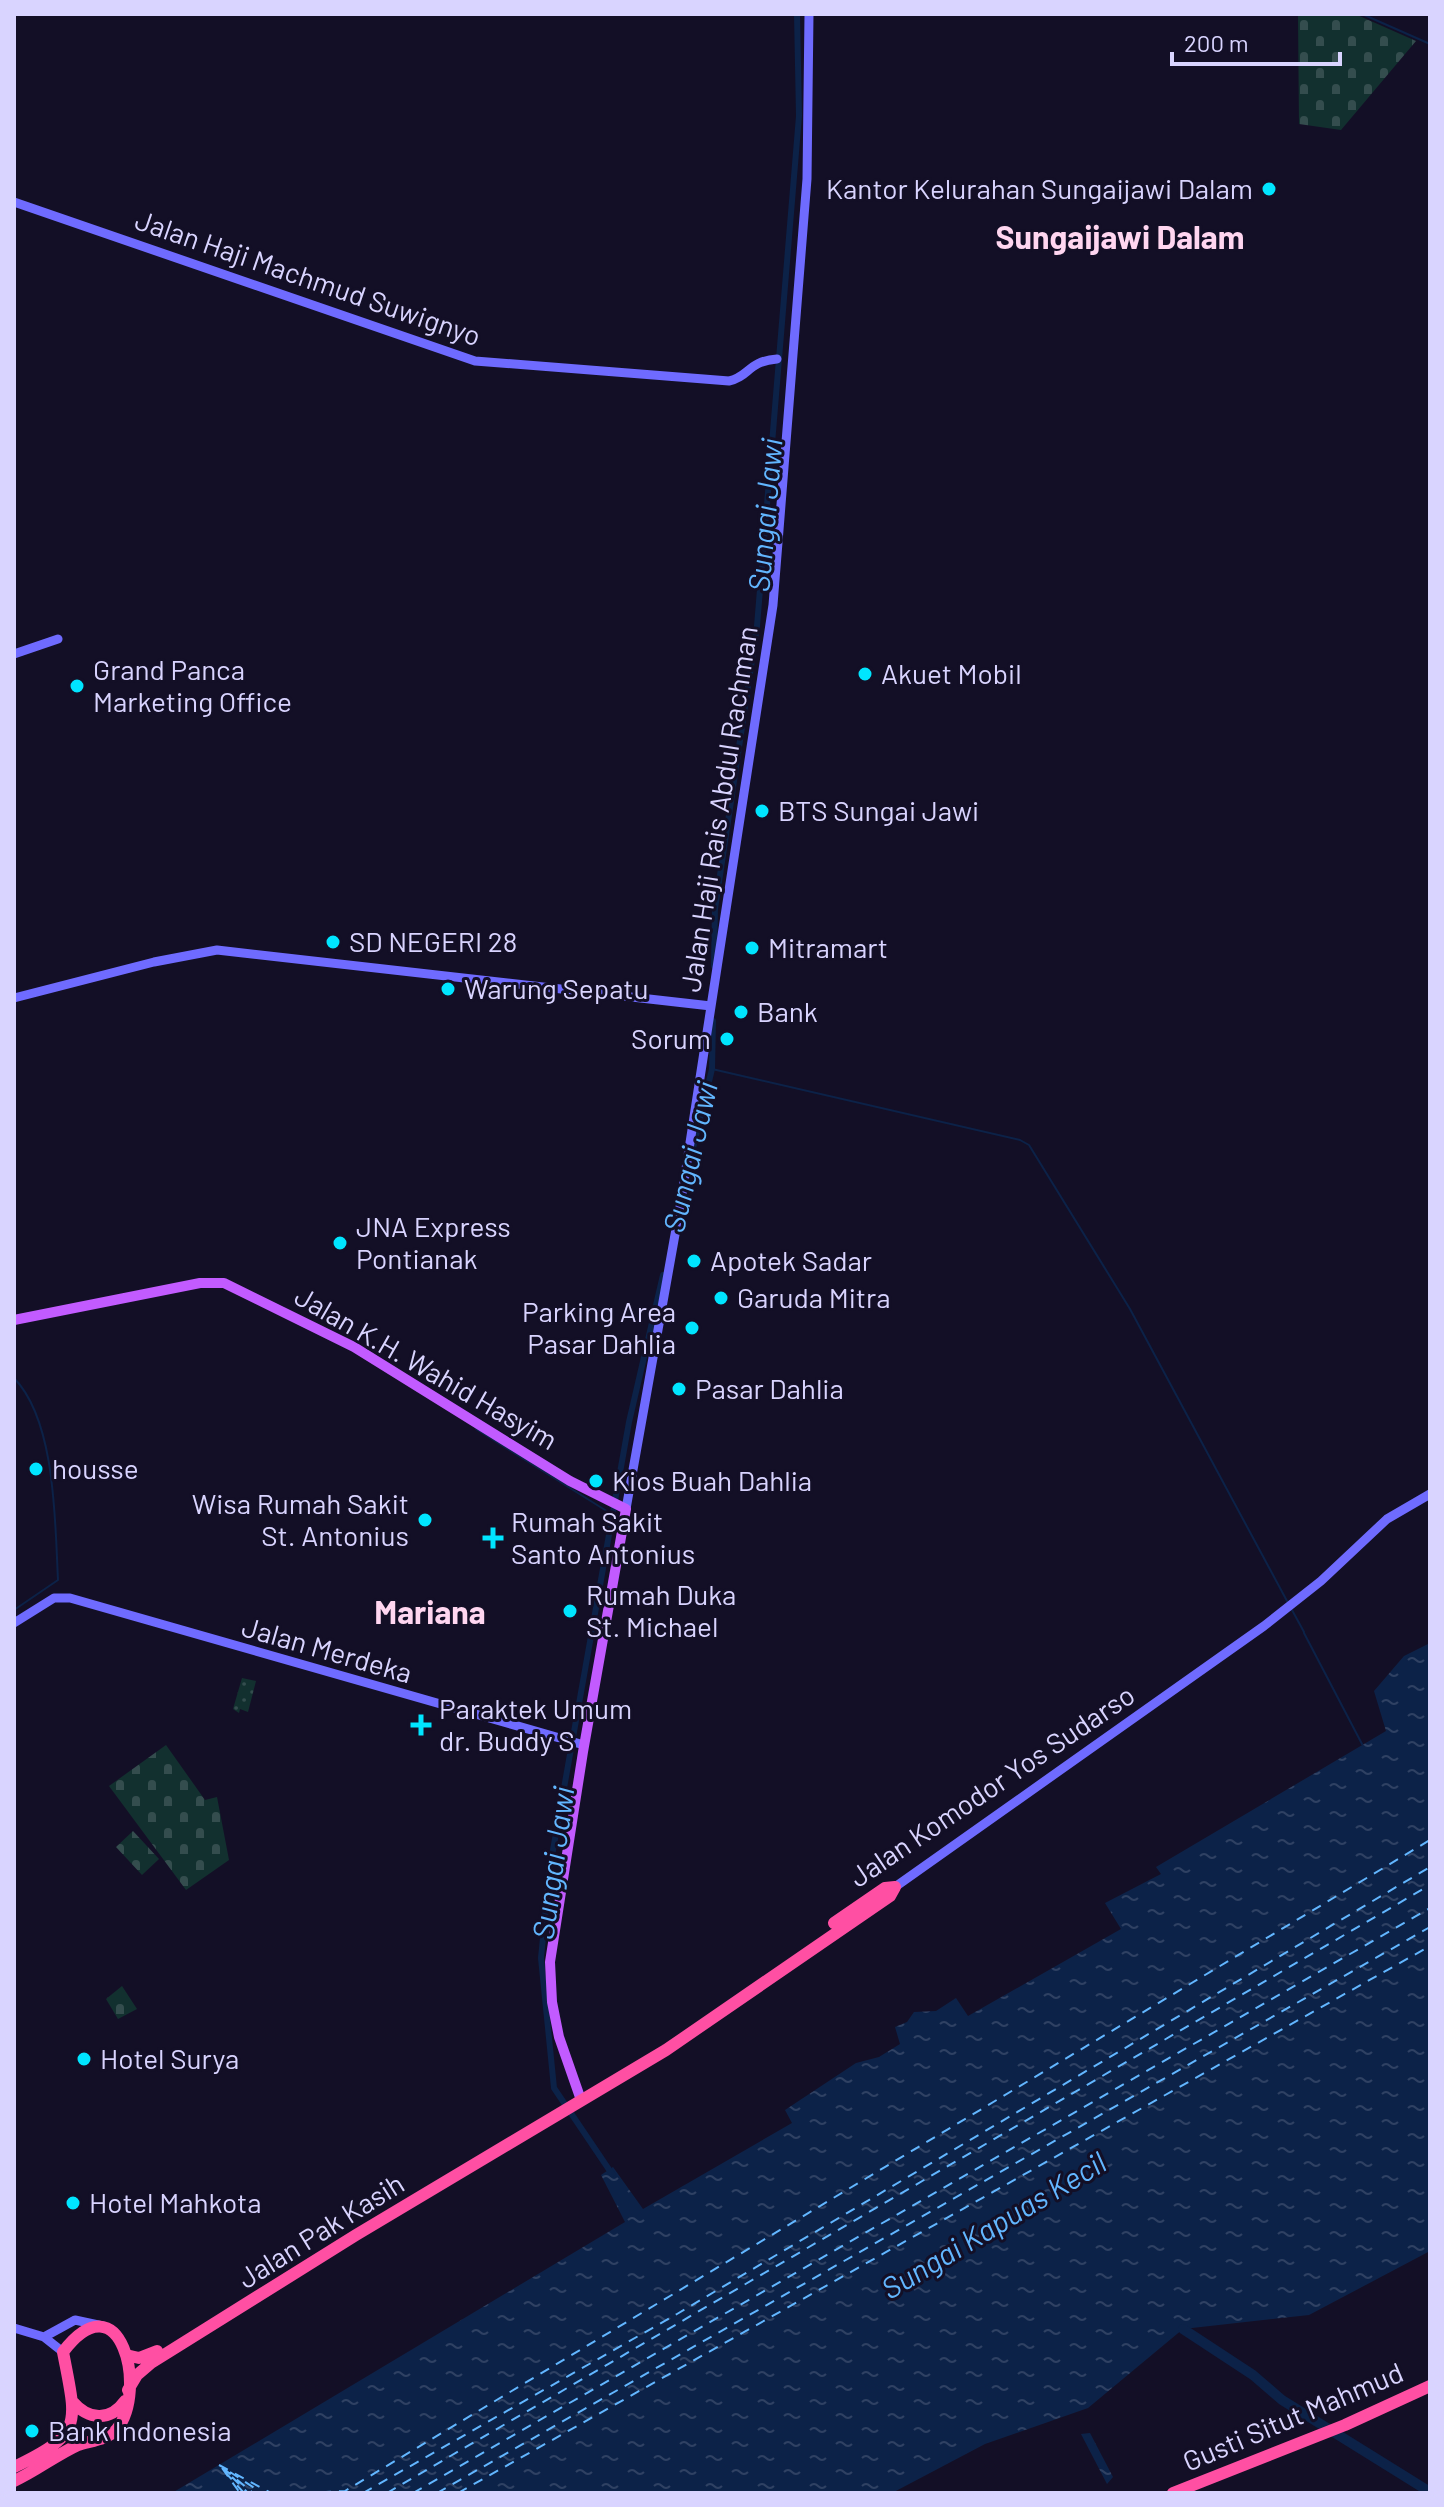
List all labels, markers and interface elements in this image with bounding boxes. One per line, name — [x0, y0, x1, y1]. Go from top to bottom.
scale bar — [1172, 16, 1340, 66]
text: 200 m — [1184, 28, 1249, 57]
place label: Kantor Kelurahan Sungaijawi Dalam — [826, 171, 1253, 205]
marker: Kantor Kelurahan Sungaijawi Dalam — [1260, 180, 1278, 198]
street label: Jalan Haji Machmud Suwignyo — [131, 202, 486, 352]
district label: Sungaijawi Dalam — [996, 217, 1244, 255]
water label: Sungai Jawi — [739, 436, 789, 593]
street label: Jalan Haji Rais Abdul Rachman — [672, 624, 764, 994]
place label: Grand Panca Marketing Office — [93, 652, 292, 718]
place label: Akuet Mobil — [881, 656, 1022, 690]
marker: Akuet Mobil — [856, 665, 874, 683]
marker: Grand Panca Marketing Office — [68, 677, 86, 695]
place label: BTS Sungai Jawi — [778, 793, 979, 827]
marker: BTS Sungai Jawi — [753, 802, 771, 820]
place label: SD NEGERI 28 — [349, 924, 517, 958]
place label: Mitramart — [768, 930, 888, 964]
marker: SD NEGERI 28 — [324, 933, 342, 951]
marker: Mitramart — [743, 939, 761, 957]
place label: Warung Sepatu — [464, 971, 649, 1005]
marker: Warung Sepatu — [439, 980, 457, 998]
place label: Bank — [757, 994, 818, 1028]
marker: Bank — [732, 1003, 750, 1021]
place label: Sorum — [631, 1021, 711, 1055]
marker: Sorum — [718, 1030, 736, 1048]
water label: Sungai Jawi — [654, 1077, 724, 1236]
place label: JNA Express Pontianak — [356, 1209, 511, 1275]
marker: JNA Express Pontianak — [331, 1234, 349, 1252]
place label: Apotek Sadar — [710, 1243, 872, 1277]
marker: Apotek Sadar — [685, 1252, 703, 1270]
street label: Jalan K.H. Wahid Hasyim — [289, 1278, 564, 1456]
place label: Garuda Mitra — [737, 1280, 890, 1314]
marker: Garuda Mitra — [712, 1289, 730, 1307]
place label: Parking Area Pasar Dahlia — [522, 1294, 676, 1360]
marker: Parking Area Pasar Dahlia — [683, 1319, 701, 1337]
place label: Pasar Dahlia — [695, 1371, 844, 1405]
marker: Pasar Dahlia — [670, 1380, 688, 1398]
place label: housse — [52, 1451, 139, 1485]
marker: housse — [27, 1460, 45, 1478]
place label: Kios Buah Dahlia — [612, 1463, 812, 1497]
marker: Kios Buah Dahlia — [587, 1472, 605, 1490]
place label: Wisa Rumah Sakit St. Antonius — [192, 1486, 409, 1552]
place label: Rumah Sakit Santo Antonius — [511, 1504, 695, 1570]
marker: Wisa Rumah Sakit St. Antonius — [416, 1511, 434, 1529]
marker: Rumah Sakit Santo Antonius — [482, 1527, 504, 1549]
place label: Rumah Duka St. Michael — [586, 1577, 736, 1643]
district label: Mariana — [374, 1592, 486, 1630]
marker: Rumah Duka St. Michael — [561, 1602, 579, 1620]
street label: Jalan Merdeka — [238, 1609, 416, 1690]
street label: Jalan Komodor Yos Sudarso — [842, 1677, 1141, 1893]
place label: Paraktek Umum dr. Buddy S — [439, 1691, 632, 1757]
marker: Paraktek Umum dr. Buddy S — [410, 1714, 432, 1736]
water label: Sungai Jawi — [523, 1783, 581, 1942]
place label: Hotel Surya — [100, 2041, 239, 2075]
marker: Hotel Surya — [75, 2050, 93, 2068]
water label: Sungai Kapuas Kecil — [874, 2143, 1112, 2306]
street label: Jalan Pak Kasih — [231, 2166, 410, 2295]
place label: Hotel Mahkota — [89, 2185, 262, 2219]
marker: Hotel Mahkota — [64, 2194, 82, 2212]
street label: Gusti Situt Mahmud — [1177, 2354, 1408, 2478]
place label: Bank Indonesia — [48, 2413, 232, 2447]
marker: Bank Indonesia — [23, 2422, 41, 2440]

